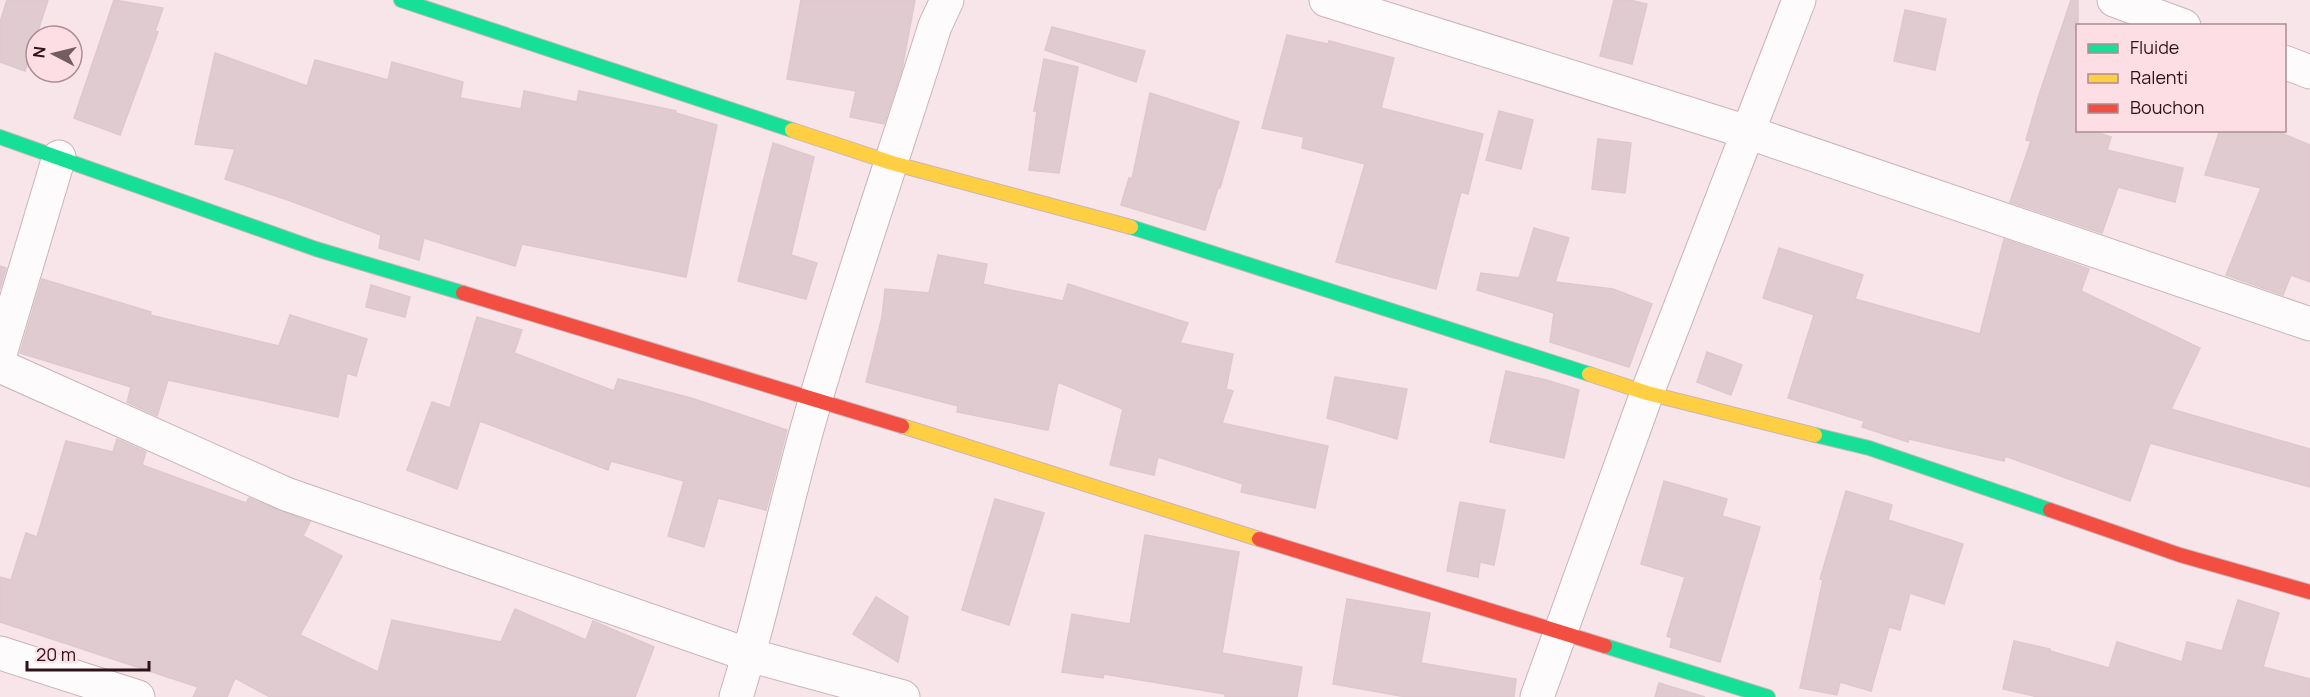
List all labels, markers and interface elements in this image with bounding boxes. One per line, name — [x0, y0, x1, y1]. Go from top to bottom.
north arrow — [24, 24, 84, 84]
legend — [2076, 24, 2286, 132]
text: Fluide — [2130, 35, 2179, 59]
text: N — [27, 45, 51, 59]
text: Ralenti — [2130, 65, 2188, 89]
text: Bouchon — [2130, 95, 2204, 119]
scale bar — [27, 634, 148, 672]
text: 20 m — [36, 642, 76, 666]

